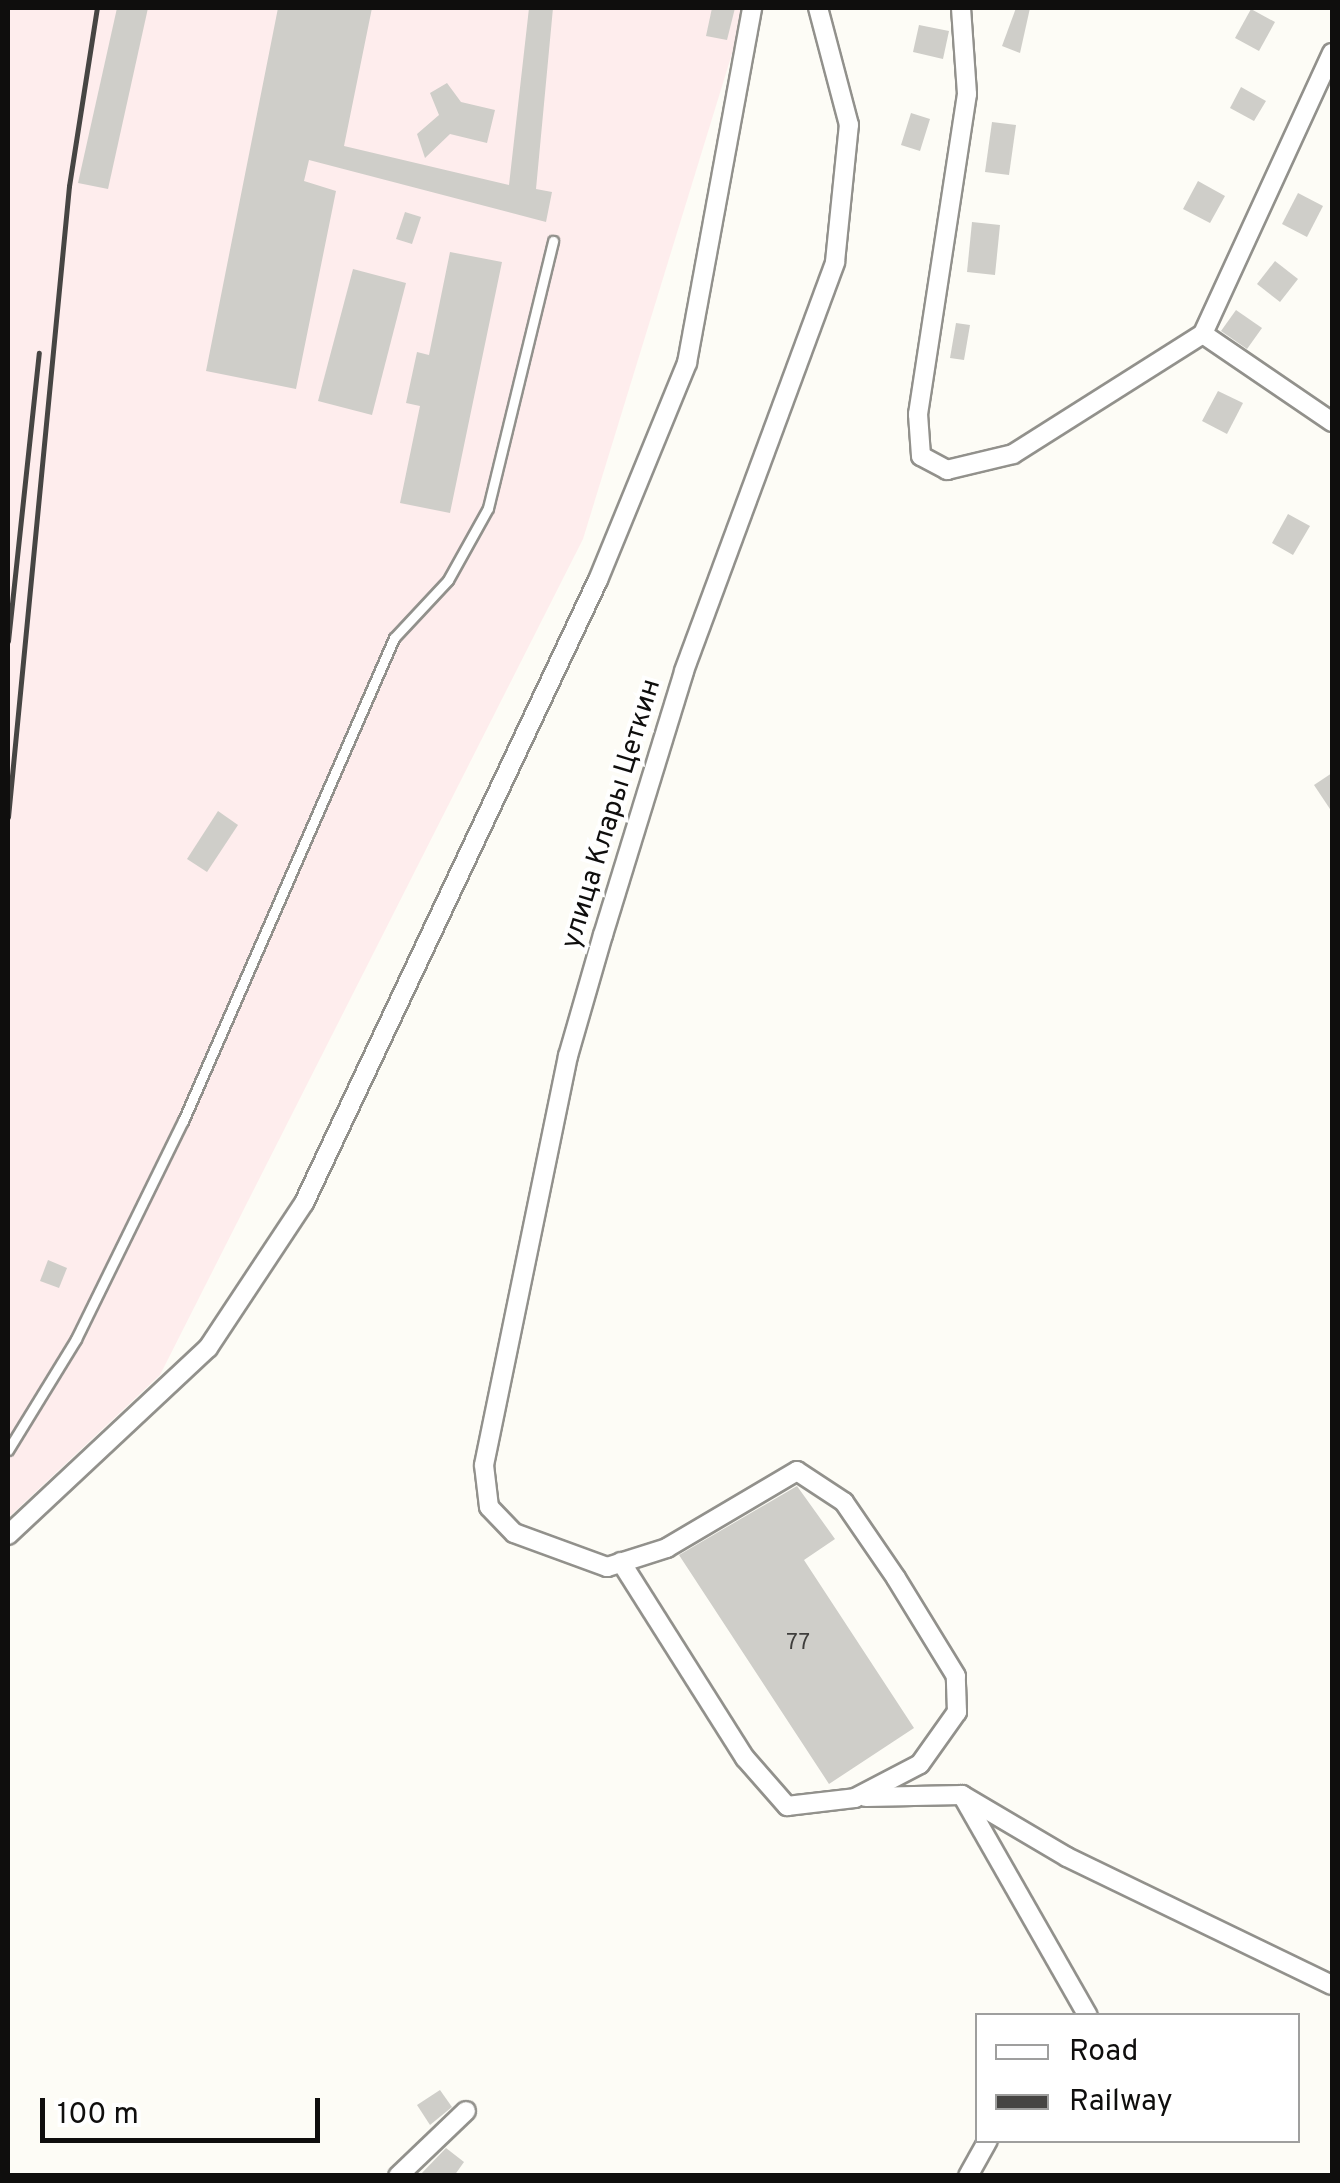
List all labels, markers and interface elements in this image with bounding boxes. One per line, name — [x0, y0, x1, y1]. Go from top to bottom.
street label: улица Клары Цеткин — [555, 675, 669, 953]
house number: 77 — [786, 1631, 810, 1657]
legend — [975, 2013, 1300, 2143]
text: Road — [1069, 2034, 1138, 2071]
scale bar — [45, 2078, 325, 2140]
text: Railway — [1069, 2084, 1173, 2121]
text: 100 m — [57, 2097, 139, 2134]

